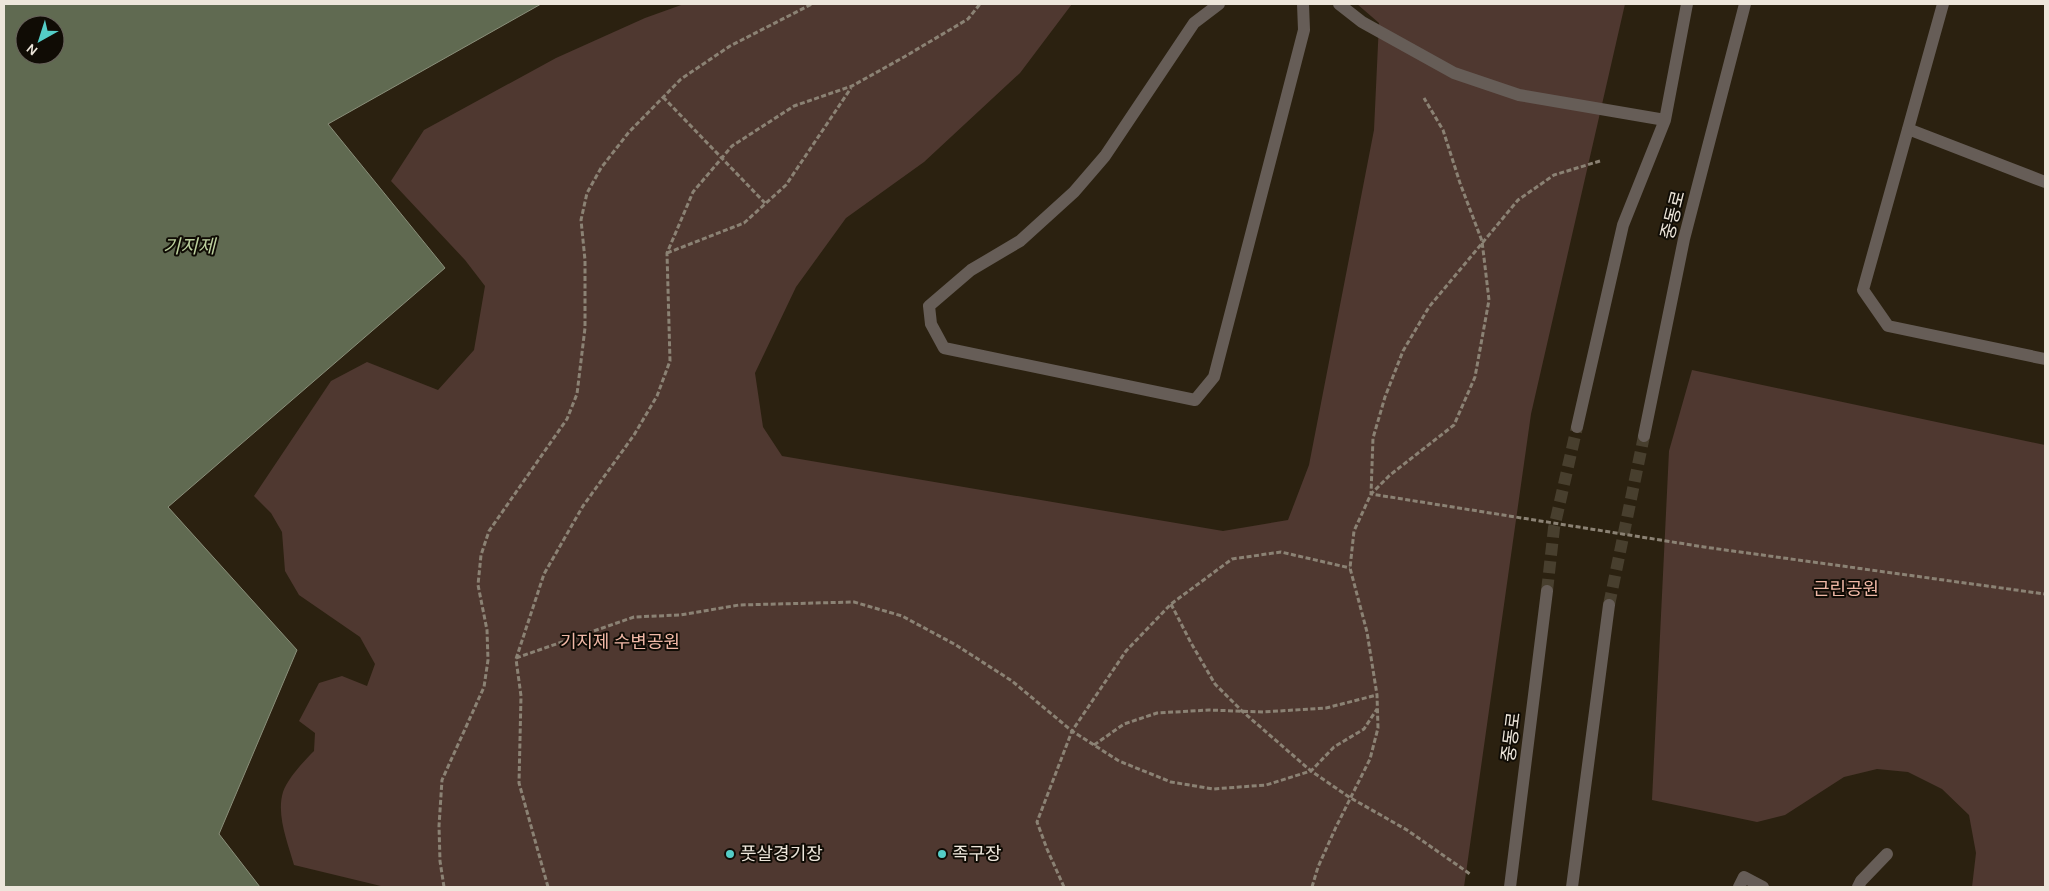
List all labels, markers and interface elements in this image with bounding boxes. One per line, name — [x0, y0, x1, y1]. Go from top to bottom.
north arrow — [15, 15, 65, 65]
text: N — [23, 40, 41, 59]
street label: 중동로 — [1656, 188, 1690, 242]
water label: 기지제 — [163, 236, 218, 258]
park label: 근린공원 — [1813, 578, 1879, 600]
park label: 기지제 수변공원 — [560, 631, 680, 653]
street label: 중동로 — [1497, 711, 1525, 763]
place label: 풋살경기장 — [740, 843, 823, 865]
place label: 족구장 — [952, 843, 1002, 865]
marker: 풋살경기장 — [724, 848, 736, 860]
marker: 족구장 — [936, 848, 948, 860]

